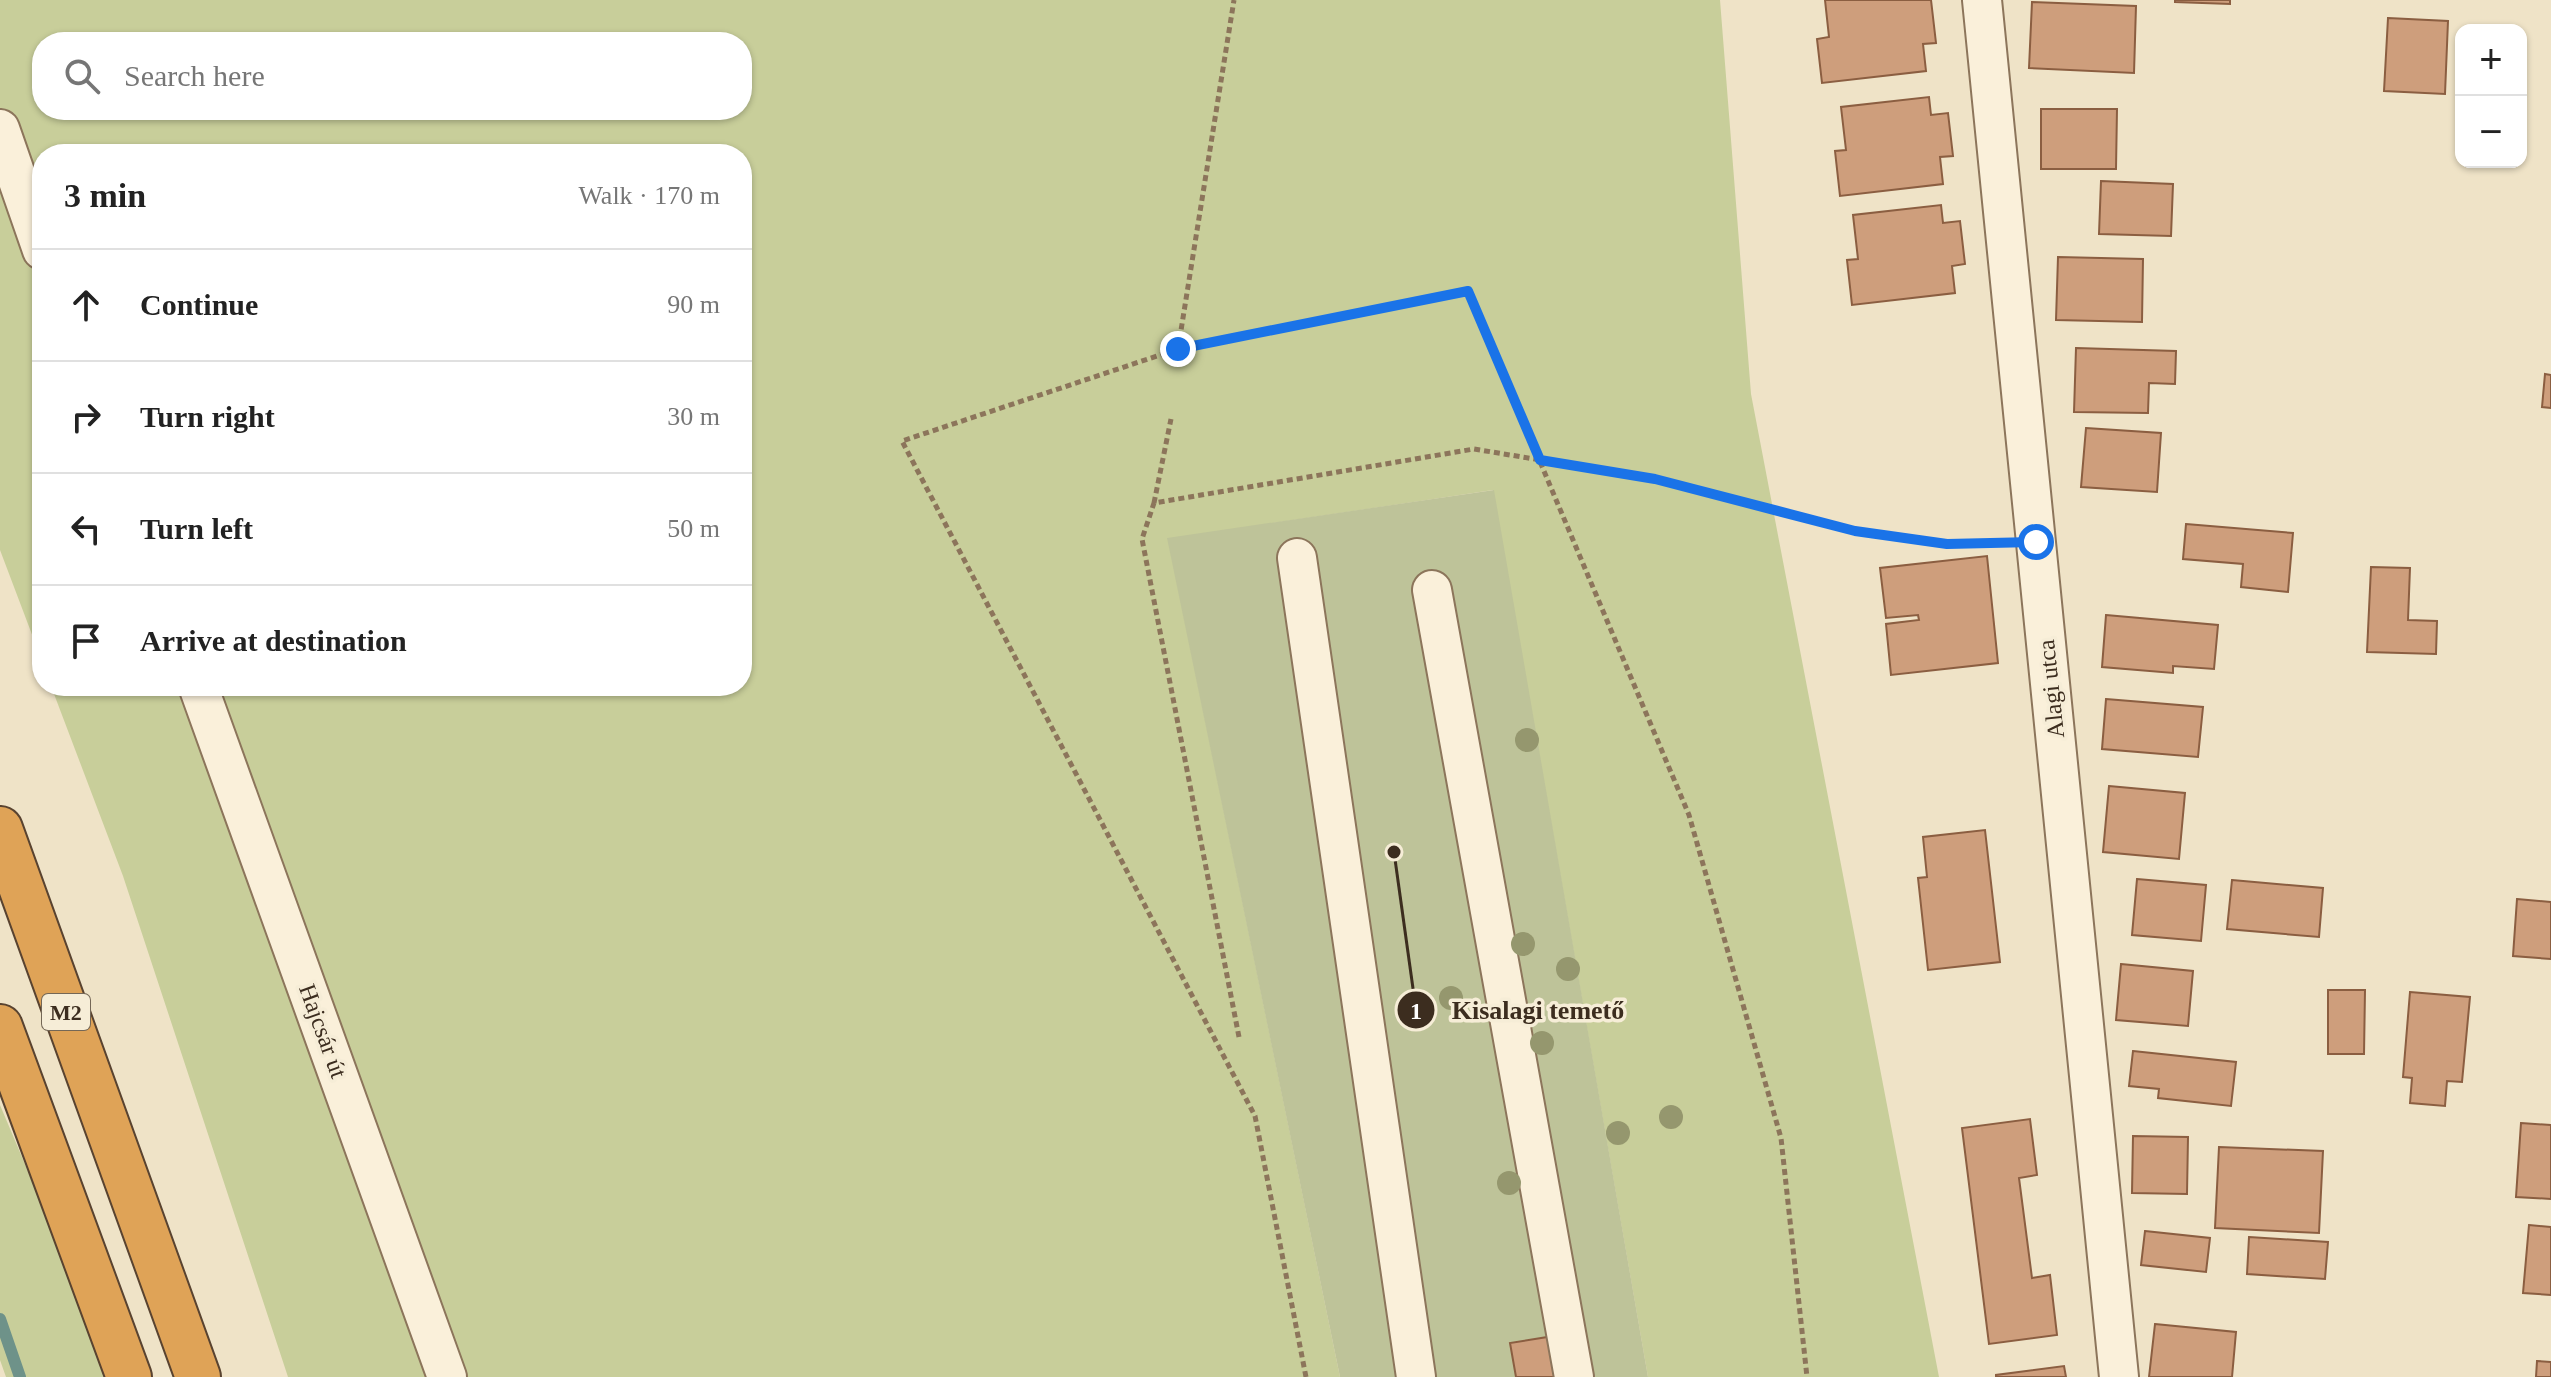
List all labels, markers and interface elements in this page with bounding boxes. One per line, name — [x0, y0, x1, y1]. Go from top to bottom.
map controls — [2455, 24, 2527, 168]
button: + — [2455, 24, 2527, 96]
search box — [32, 32, 752, 120]
icon: search — [60, 54, 104, 98]
text: Search here — [124, 59, 265, 92]
button: − — [2455, 96, 2527, 168]
text: 3 min — [64, 177, 146, 214]
text: Walk · 170 m — [578, 181, 720, 210]
icon: ahead — [64, 283, 108, 327]
text: Continue — [140, 288, 258, 321]
text: 90 m — [667, 290, 720, 319]
route end — [1160, 331, 1196, 367]
icon: right — [64, 395, 108, 439]
text: Turn right — [140, 400, 275, 433]
text: 30 m — [667, 402, 720, 431]
icon: left — [64, 507, 108, 551]
text: Turn left — [140, 512, 253, 545]
text: 50 m — [667, 514, 720, 543]
route start — [2018, 524, 2054, 560]
icon: arrive — [64, 619, 108, 663]
text: Arrive at destination — [140, 624, 407, 657]
street label: Alagi utca — [2033, 638, 2069, 740]
street label: Hajcsár út — [294, 981, 352, 1082]
callout: Kisalagi temető — [1396, 985, 1640, 1035]
road number: M2 — [42, 994, 90, 1030]
text: Kisalagi temető — [1452, 996, 1624, 1025]
text: 1 — [1410, 998, 1422, 1024]

